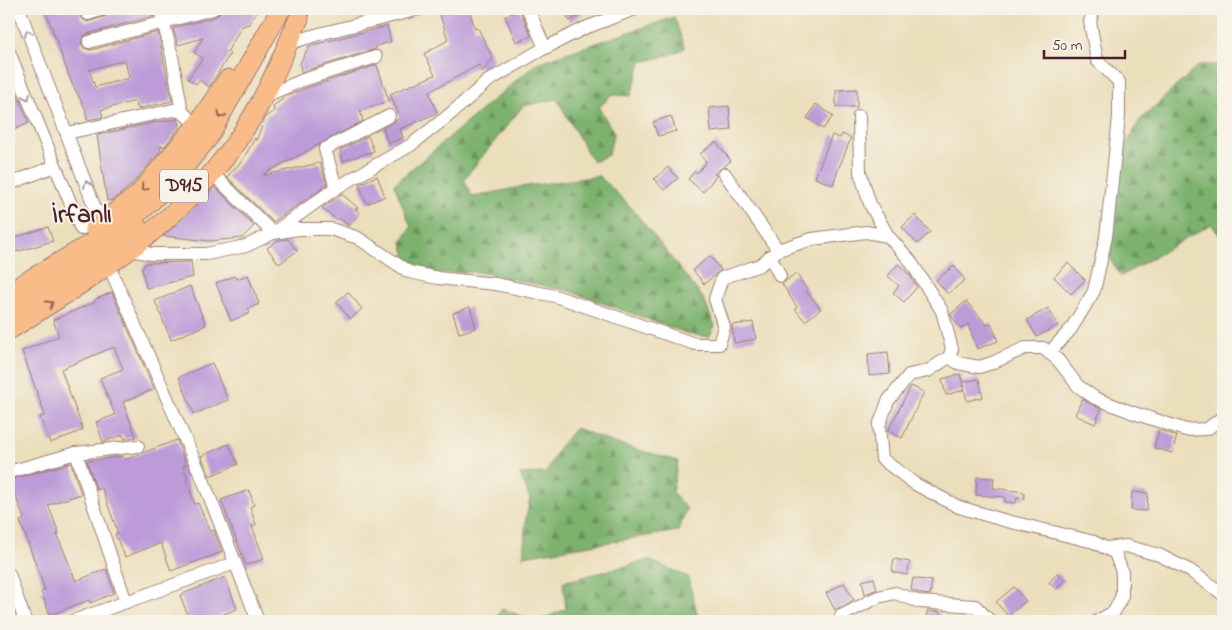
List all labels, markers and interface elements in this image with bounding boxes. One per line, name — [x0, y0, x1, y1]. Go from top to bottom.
scale bar — [1044, 28, 1126, 60]
one-way arrow — [24, 29, 34, 37]
text: 50 m — [1052, 35, 1083, 57]
one-way arrow — [22, 93, 32, 101]
one-way arrow — [217, 109, 227, 118]
road number: D915 — [160, 170, 208, 202]
one-way arrow — [83, 180, 93, 189]
one-way arrow — [141, 182, 150, 191]
district label: İrfanlı — [52, 198, 112, 234]
one-way arrow — [45, 301, 54, 311]

